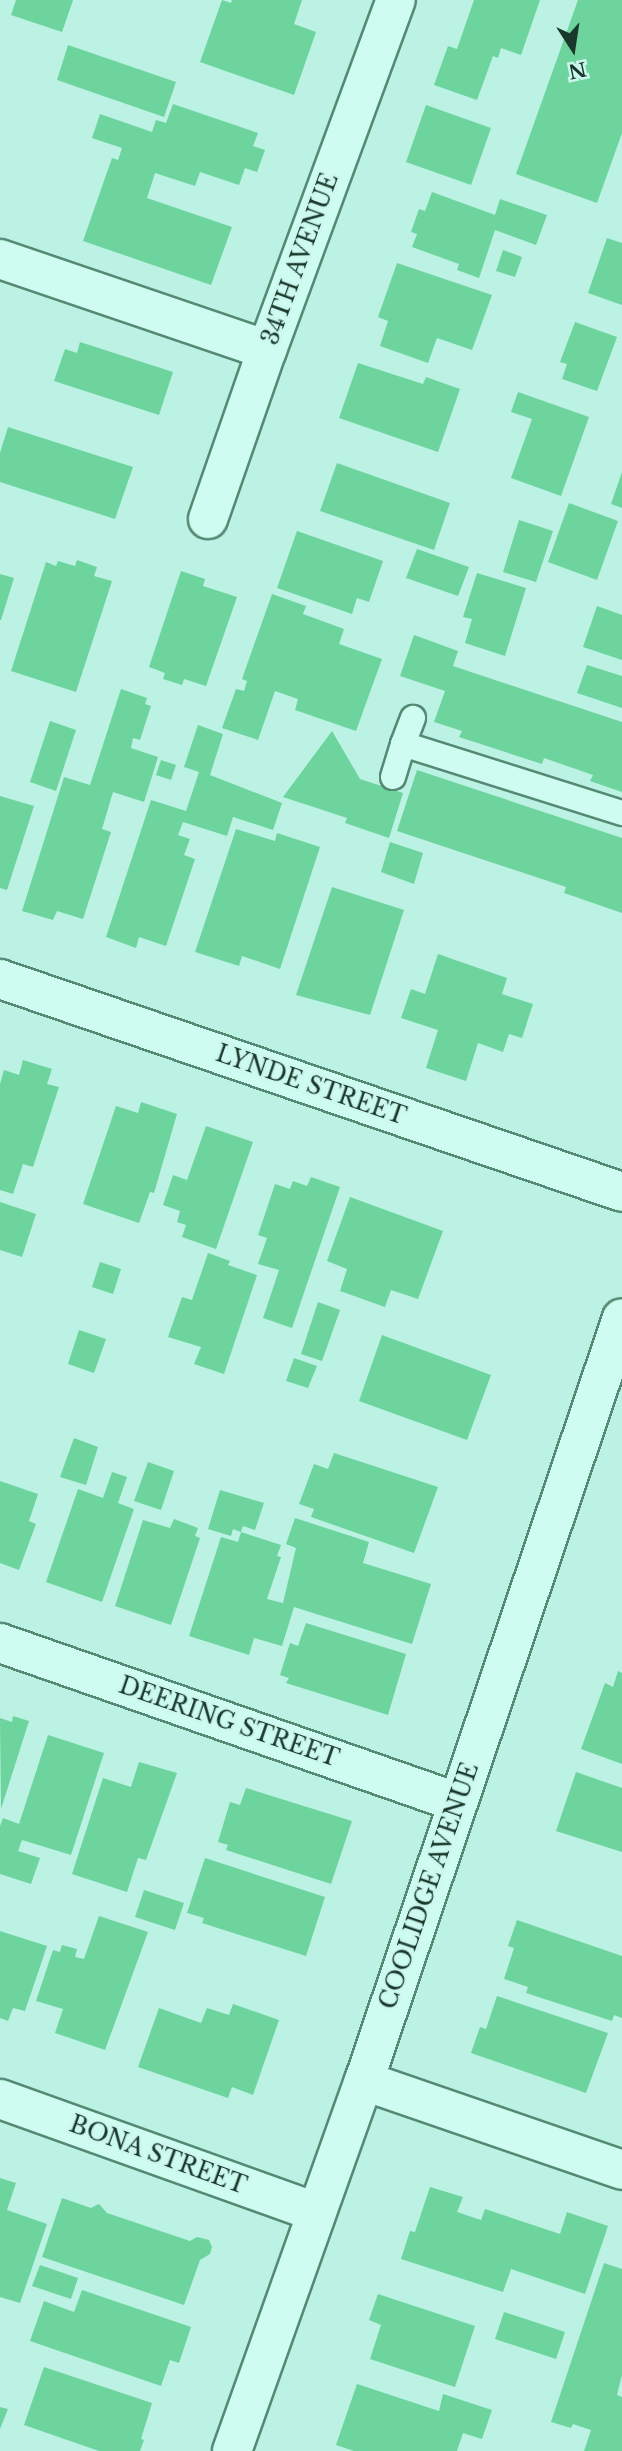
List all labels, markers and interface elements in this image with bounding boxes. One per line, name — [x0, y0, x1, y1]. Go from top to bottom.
north arrow — [538, 14, 608, 84]
text: N — [566, 57, 589, 83]
street label: 34TH AVENUE — [256, 169, 344, 349]
street label: LYNDE STREET — [212, 1040, 410, 1130]
street label: DEERING STREET — [115, 1671, 343, 1773]
street label: COOLIDGE AVENUE — [374, 1759, 484, 2013]
street label: BONA STREET — [65, 2110, 251, 2200]

